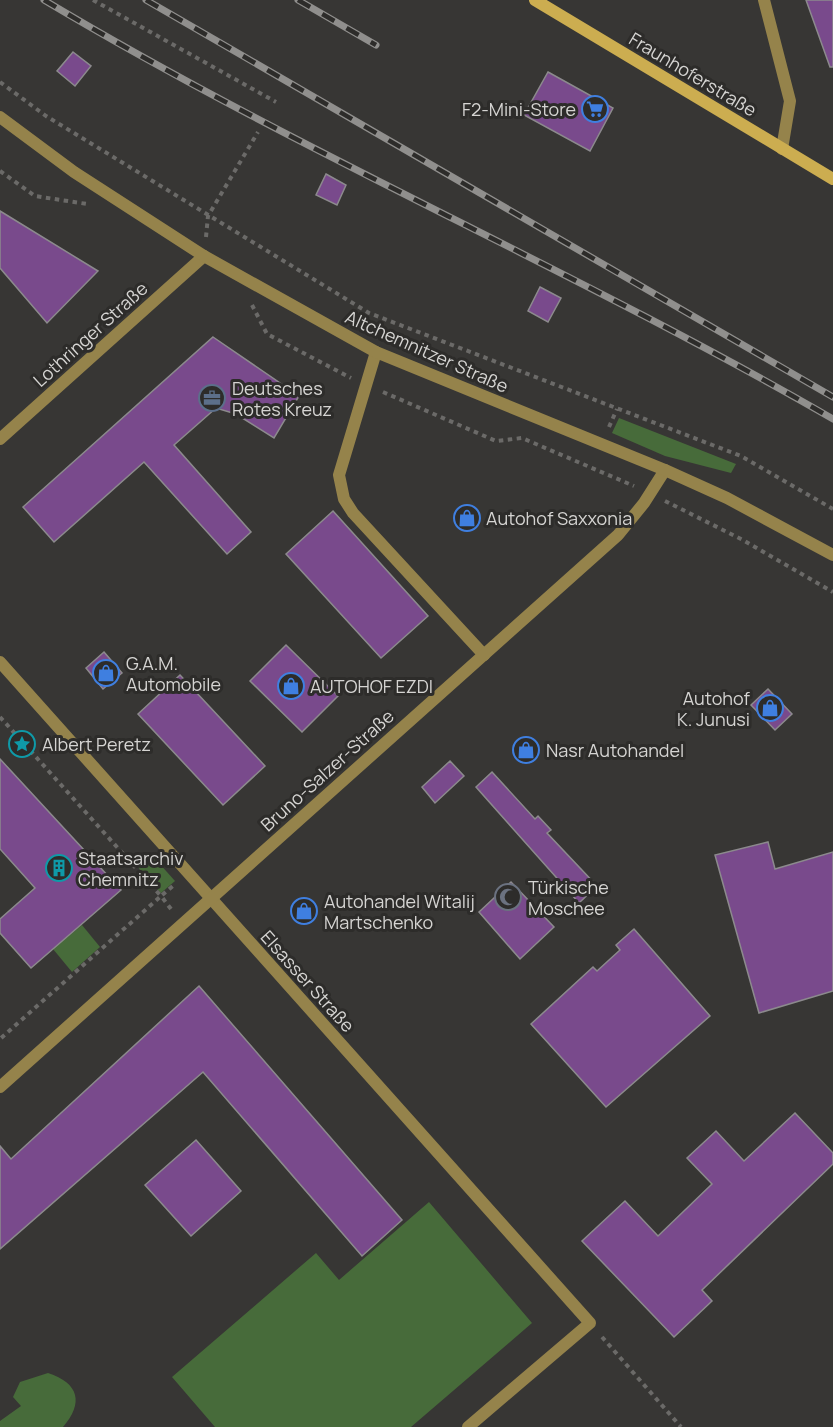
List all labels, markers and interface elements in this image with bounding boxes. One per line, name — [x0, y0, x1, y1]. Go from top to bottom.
street label: Fraunhoferstraße — [625, 26, 761, 122]
supermarket icon: F2-Mini-Store — [580, 94, 610, 124]
place label: F2-Mini-Store — [462, 97, 576, 121]
street label: Lothringer Straße — [28, 276, 152, 392]
street label: Altchemnitzer Straße — [342, 304, 512, 398]
place label: Deutsches Rotes Kreuz — [232, 376, 332, 421]
office icon: Deutsches Rotes Kreuz — [197, 383, 227, 413]
shop icon: Autohof Saxxonia — [452, 503, 482, 533]
place label: Autohof Saxxonia — [486, 506, 632, 530]
place label: G.A.M. Automobile — [126, 651, 221, 696]
shop icon: G.A.M. Automobile — [91, 658, 121, 688]
shop icon: AUTOHOF EZDI — [276, 671, 306, 701]
place label: AUTOHOF EZDI — [310, 674, 433, 698]
place label: Autohof K. Junusi — [677, 686, 751, 731]
shop icon: Autohof K. Junusi — [755, 693, 785, 723]
street label: Bruno-Salzer-Straße — [255, 704, 399, 836]
place icon: Albert Peretz — [7, 729, 37, 759]
place label: Albert Peretz — [42, 732, 151, 756]
shop icon: Nasr Autohandel — [511, 735, 541, 765]
place label: Nasr Autohandel — [546, 738, 684, 762]
place label: Staatsarchiv Chemnitz — [78, 846, 183, 891]
building icon: Staatsarchiv Chemnitz — [44, 853, 74, 883]
place label: Türkische Moschee — [528, 875, 609, 920]
mosque icon: Türkische Moschee — [493, 882, 523, 912]
place label: Autohandel Witalij Martschenko — [324, 889, 475, 934]
shop icon: Autohandel Witalij Martschenko — [289, 896, 319, 926]
street label: Elsasser Straße — [256, 925, 360, 1037]

